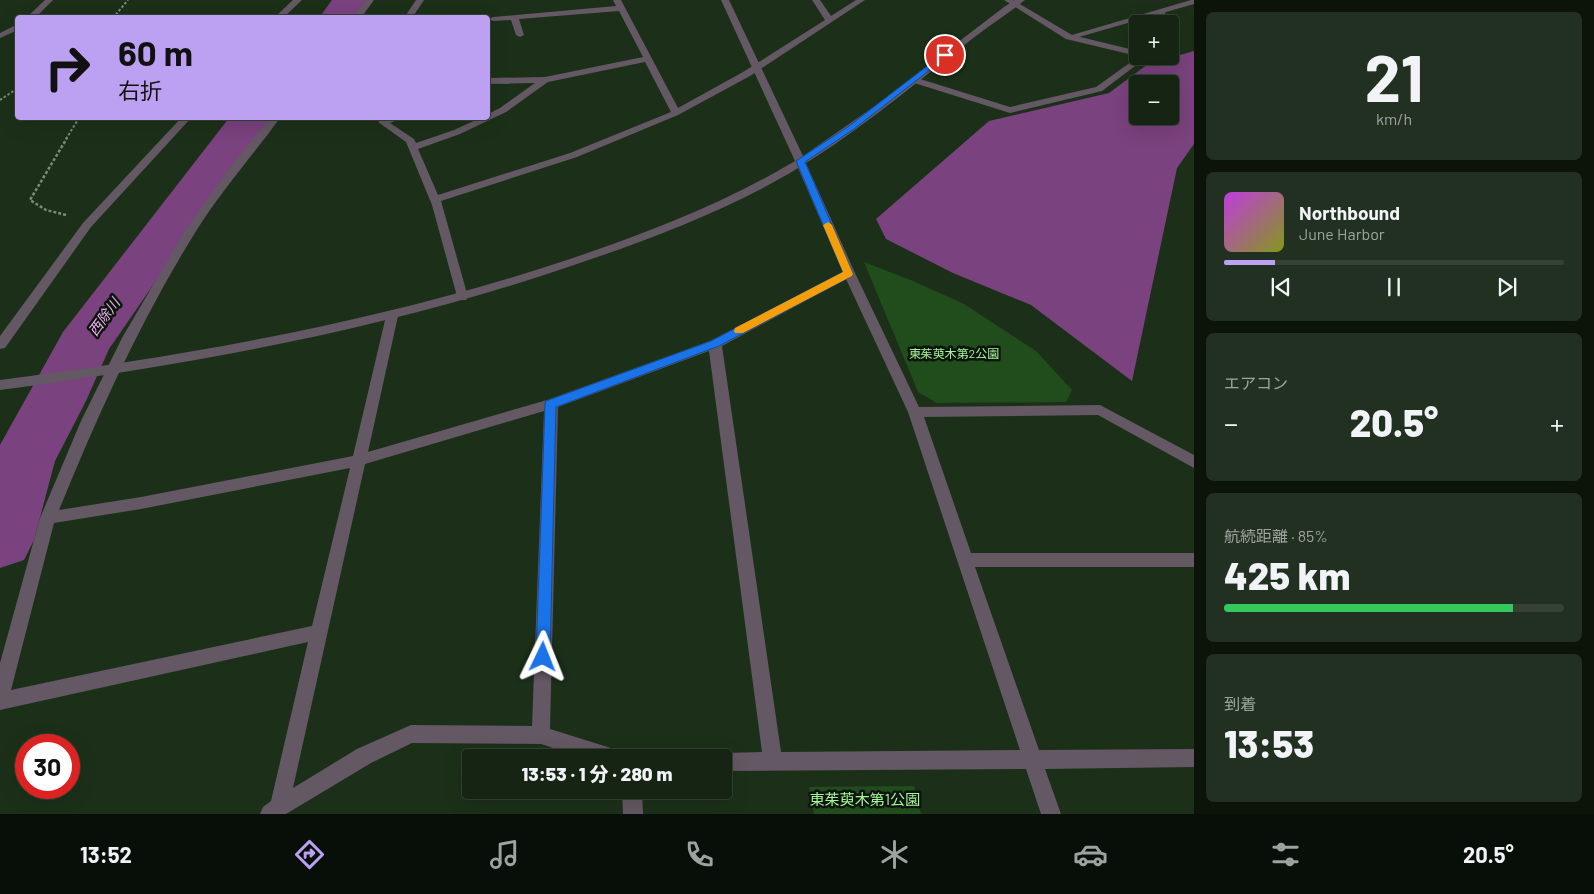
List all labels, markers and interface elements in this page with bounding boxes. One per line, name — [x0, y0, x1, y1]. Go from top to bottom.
map controls — [1129, 15, 1179, 125]
button: + — [1129, 15, 1179, 65]
text: 60 m — [118, 31, 193, 73]
pin — [924, 34, 966, 76]
icon: right — [35, 35, 100, 100]
text: 21 — [1364, 37, 1424, 115]
icon: arrive — [931, 41, 959, 69]
button: − — [1129, 75, 1179, 125]
text: 右折 — [118, 77, 162, 103]
text: km/h — [1376, 109, 1412, 128]
text: Northbound — [1299, 201, 1400, 224]
text: June Harbor — [1299, 224, 1385, 243]
icon: previous — [1267, 273, 1295, 301]
icon: pause — [1380, 273, 1408, 301]
icon: next — [1493, 273, 1521, 301]
water label: 西除川 — [84, 293, 124, 339]
park label: 東茱萸木第2公園 — [909, 346, 999, 360]
text: エアコン — [1224, 373, 1288, 392]
text: 20.5° — [1350, 399, 1438, 445]
text: − — [1224, 406, 1238, 440]
text: + — [1550, 406, 1564, 440]
text: 航続距離 · 85% — [1224, 526, 1328, 545]
text: 425 km — [1224, 552, 1350, 598]
position arrow — [516, 630, 568, 682]
text: 到着 — [1224, 694, 1256, 713]
text: 13:53 — [1224, 720, 1314, 766]
speed limit sign: 30 — [15, 734, 80, 799]
text: 13:53 · 1 分 · 280 m — [522, 762, 672, 785]
park label: 東茱萸木第1公園 — [810, 790, 920, 808]
icon: directions — [292, 837, 327, 872]
icon: music — [487, 837, 522, 872]
icon: phone — [682, 837, 717, 872]
icon: climate — [877, 837, 912, 872]
icon: car — [1073, 837, 1108, 872]
icon: filters — [1268, 837, 1303, 872]
text: 13:52 — [80, 841, 132, 867]
text: 20.5° — [1463, 841, 1514, 867]

